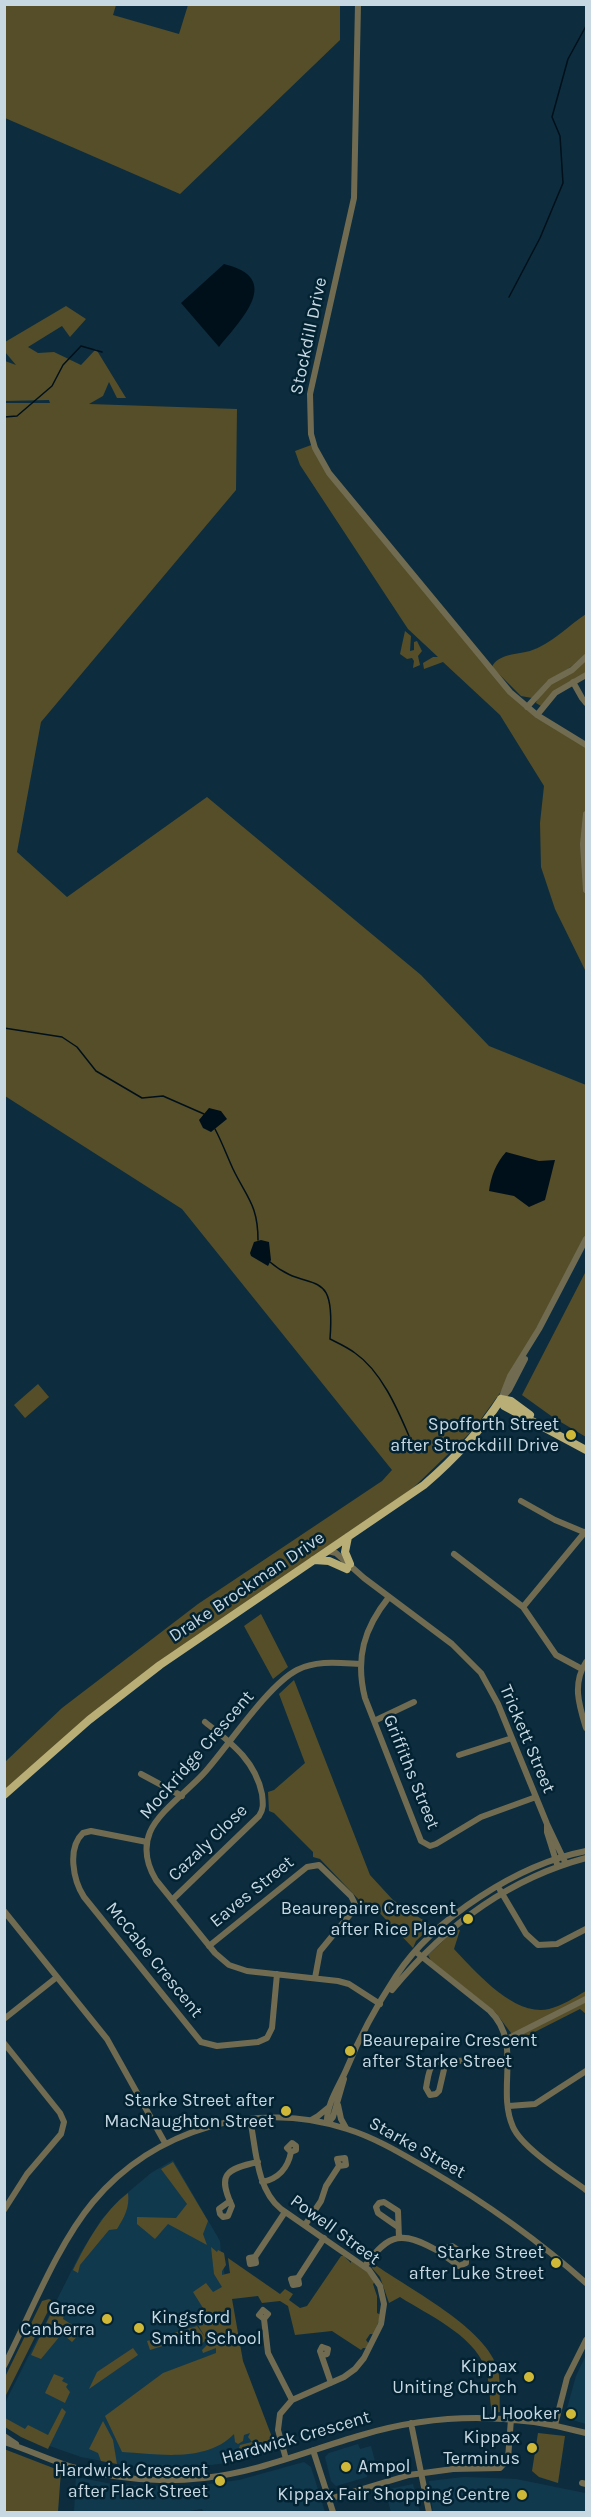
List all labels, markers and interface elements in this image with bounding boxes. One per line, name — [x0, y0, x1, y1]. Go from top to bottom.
street label: Stockdill Drive — [286, 275, 332, 397]
place label: Spofforth Street after Strockdill Drive — [390, 1414, 559, 1456]
marker: Spofforth Street after Strockdill Drive — [564, 1428, 578, 1442]
street label: Drake Brockman Drive — [165, 1527, 329, 1647]
street label: Trickett Street — [495, 1682, 559, 1796]
street label: Mockridge Crescent — [135, 1686, 259, 1824]
street label: Griffiths Street — [378, 1711, 444, 1833]
street label: Cazaly Close — [164, 1800, 252, 1886]
street label: Eaves Street — [206, 1852, 298, 1932]
street label: McCabe Crescent — [101, 1898, 207, 2022]
place label: Beaurepaire Crescent after Rice Place — [281, 1898, 456, 1940]
marker: Beaurepaire Crescent after Rice Place — [461, 1912, 475, 1926]
place label: Beaurepaire Crescent after Starke Street — [362, 2030, 537, 2072]
marker: Beaurepaire Crescent after Starke Street — [343, 2044, 357, 2058]
place label: Starke Street after MacNaughton Street — [104, 2090, 274, 2132]
marker: Starke Street after MacNaughton Street — [279, 2104, 293, 2118]
street label: Starke Street — [365, 2113, 469, 2183]
street label: Powell Street — [286, 2190, 384, 2270]
place label: Starke Street after Luke Street — [409, 2242, 544, 2284]
marker: Starke Street after Luke Street — [549, 2256, 563, 2270]
place label: Grace Canberra — [20, 2298, 95, 2340]
place label: Kingsford Smith School — [151, 2307, 262, 2350]
marker: Grace Canberra — [100, 2312, 114, 2326]
marker: Kingsford Smith School — [132, 2321, 146, 2335]
place label: Kippax Uniting Church — [392, 2356, 517, 2398]
marker: Kippax Uniting Church — [522, 2370, 536, 2384]
place label: LJ Hooker — [481, 2403, 559, 2425]
street label: Hardwick Crescent — [219, 2406, 373, 2470]
marker: LJ Hooker — [564, 2407, 578, 2421]
place label: Kippax Terminus — [443, 2427, 520, 2470]
marker: Kippax Terminus — [525, 2441, 539, 2455]
place label: Ampol — [358, 2456, 411, 2478]
place label: Hardwick Crescent after Flack Street — [54, 2460, 208, 2502]
marker: Ampol — [339, 2460, 353, 2474]
marker: Hardwick Crescent after Flack Street — [213, 2474, 227, 2488]
place label: Kippax Fair Shopping Centre — [277, 2484, 510, 2506]
marker: Kippax Fair Shopping Centre — [515, 2488, 529, 2502]

